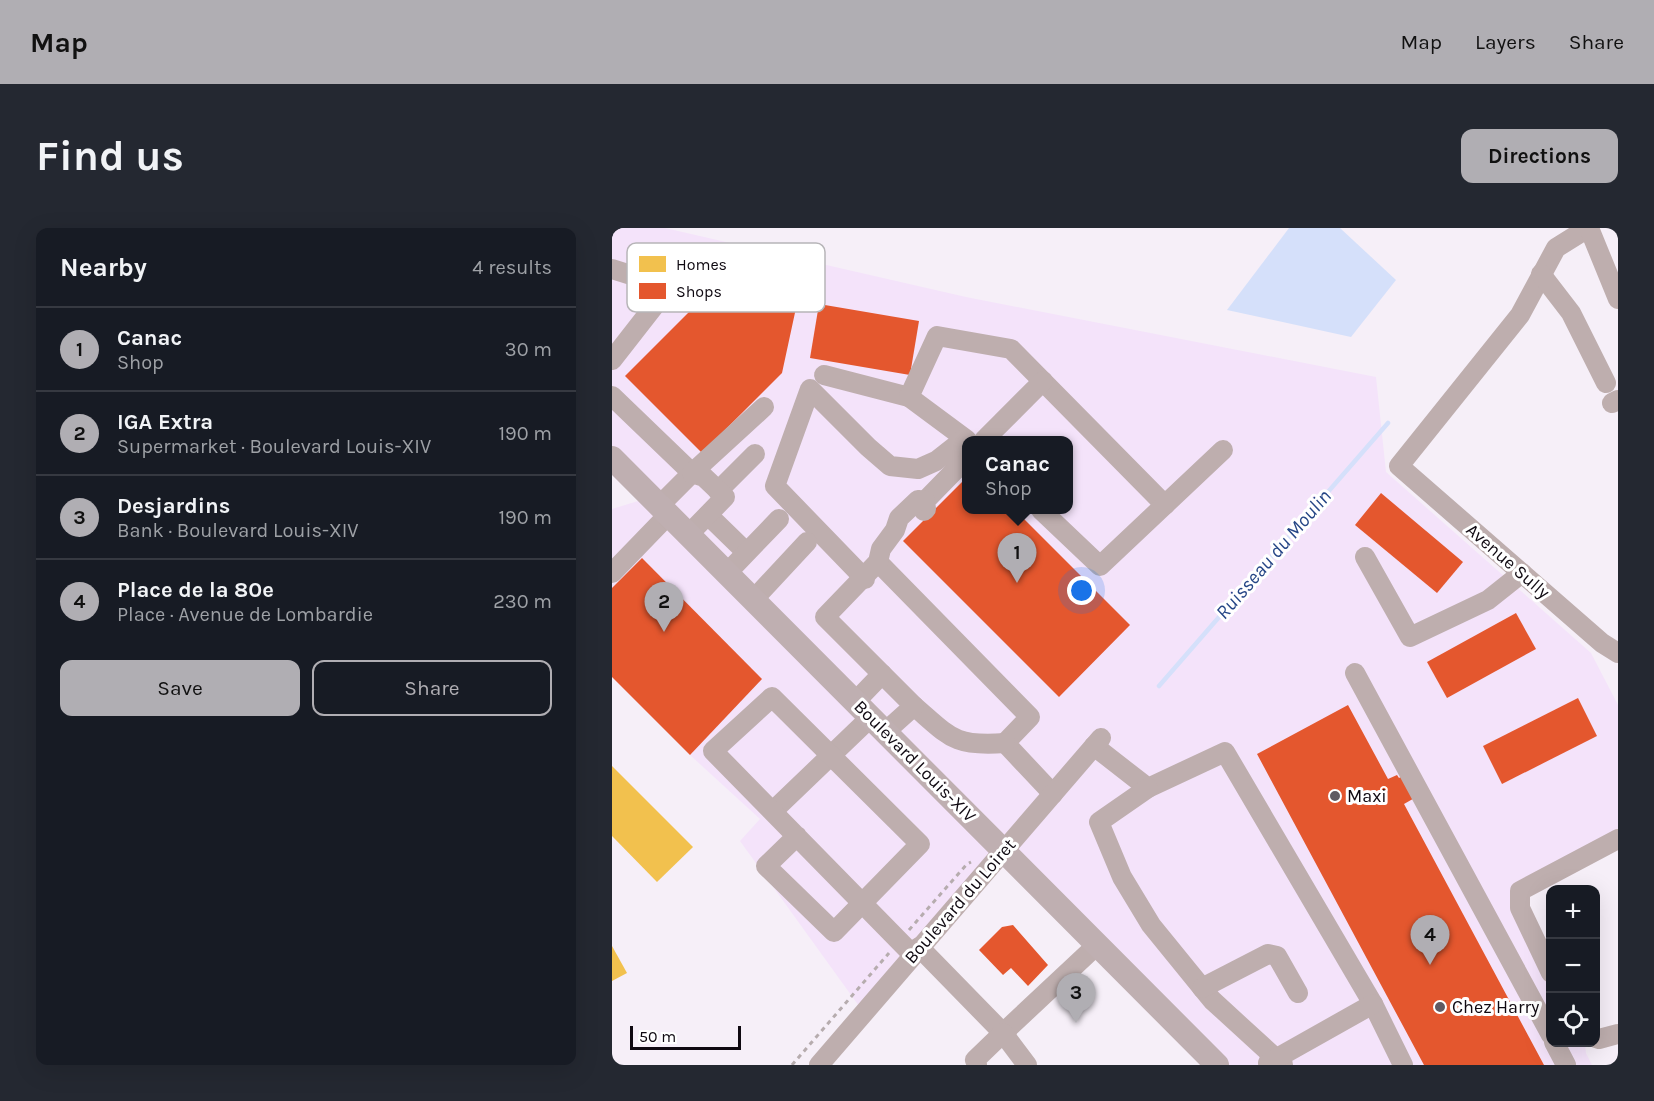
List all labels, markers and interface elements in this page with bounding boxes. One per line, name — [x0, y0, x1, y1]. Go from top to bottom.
text: Map — [30, 26, 88, 59]
text: Map — [1400, 30, 1442, 54]
text: Layers — [1475, 30, 1536, 54]
text: Share — [1569, 30, 1624, 54]
button: Directions — [1461, 129, 1618, 183]
text: Find us — [36, 131, 184, 181]
legend — [627, 243, 825, 312]
text: Nearby — [60, 252, 147, 283]
text: Homes — [676, 255, 727, 274]
text: 4 results — [472, 256, 552, 279]
text: Shops — [676, 282, 722, 301]
text: Canac — [117, 325, 182, 351]
text: 1 — [76, 338, 83, 361]
text: 30 m — [505, 338, 552, 361]
text: Shop — [117, 351, 164, 374]
text: IGA Extra — [117, 409, 213, 435]
text: 2 — [73, 422, 86, 445]
text: 190 m — [498, 422, 552, 445]
text: Supermarket · Boulevard Louis-XIV — [117, 435, 431, 458]
popup — [962, 436, 1073, 514]
text: Canac — [985, 451, 1050, 477]
text: Shop — [985, 477, 1032, 500]
water label: Ruisseau du Moulin — [1211, 485, 1336, 624]
text: Desjardins — [117, 493, 230, 519]
text: 3 — [73, 506, 86, 529]
text: 190 m — [498, 506, 552, 529]
text: Bank · Boulevard Louis-XIV — [117, 519, 359, 542]
street label: Avenue Sully — [1462, 519, 1555, 604]
pin: 1 — [998, 534, 1036, 583]
your location — [1067, 576, 1096, 605]
text: Place de la 80e — [117, 577, 274, 603]
pin: 2 — [644, 582, 684, 632]
text: 4 — [74, 590, 85, 613]
text: 230 m — [493, 590, 552, 613]
text: Place · Avenue de Lombardie — [117, 603, 373, 626]
button: Save — [60, 660, 300, 716]
button: Share — [312, 660, 552, 716]
street label: Boulevard Louis-XIV — [849, 695, 981, 827]
place label: Maxi — [1347, 785, 1387, 807]
marker: Maxi — [1328, 789, 1342, 803]
street label: Boulevard du Loiret — [900, 834, 1020, 968]
map controls — [1546, 885, 1600, 1047]
button: + — [1546, 885, 1600, 939]
pin: 4 — [1410, 916, 1450, 965]
button: − — [1546, 939, 1600, 993]
pin: 3 — [1056, 974, 1096, 1023]
button: locate — [1546, 993, 1600, 1047]
place label: Chez Harry — [1452, 996, 1540, 1018]
marker: Chez Harry — [1433, 1000, 1447, 1014]
scale bar — [630, 1023, 741, 1050]
text: 50 m — [639, 1027, 676, 1046]

